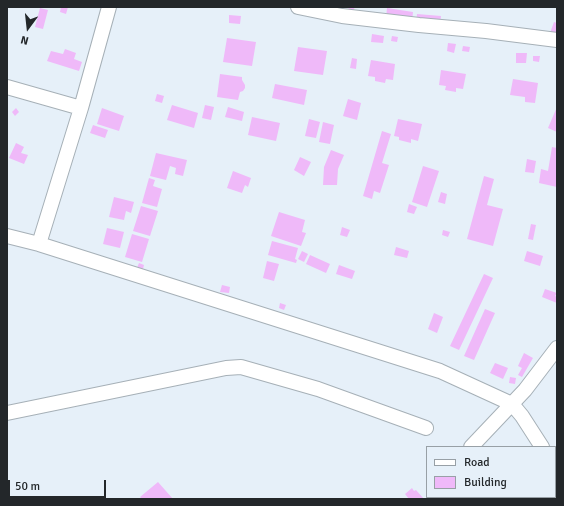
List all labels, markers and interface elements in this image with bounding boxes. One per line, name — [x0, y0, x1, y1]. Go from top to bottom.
north arrow — [8, 8, 48, 48]
text: N — [19, 33, 30, 47]
legend — [426, 446, 556, 498]
text: Road — [464, 455, 490, 470]
scale bar — [10, 472, 108, 498]
text: Building — [464, 475, 507, 490]
text: 50 m — [15, 479, 40, 494]

